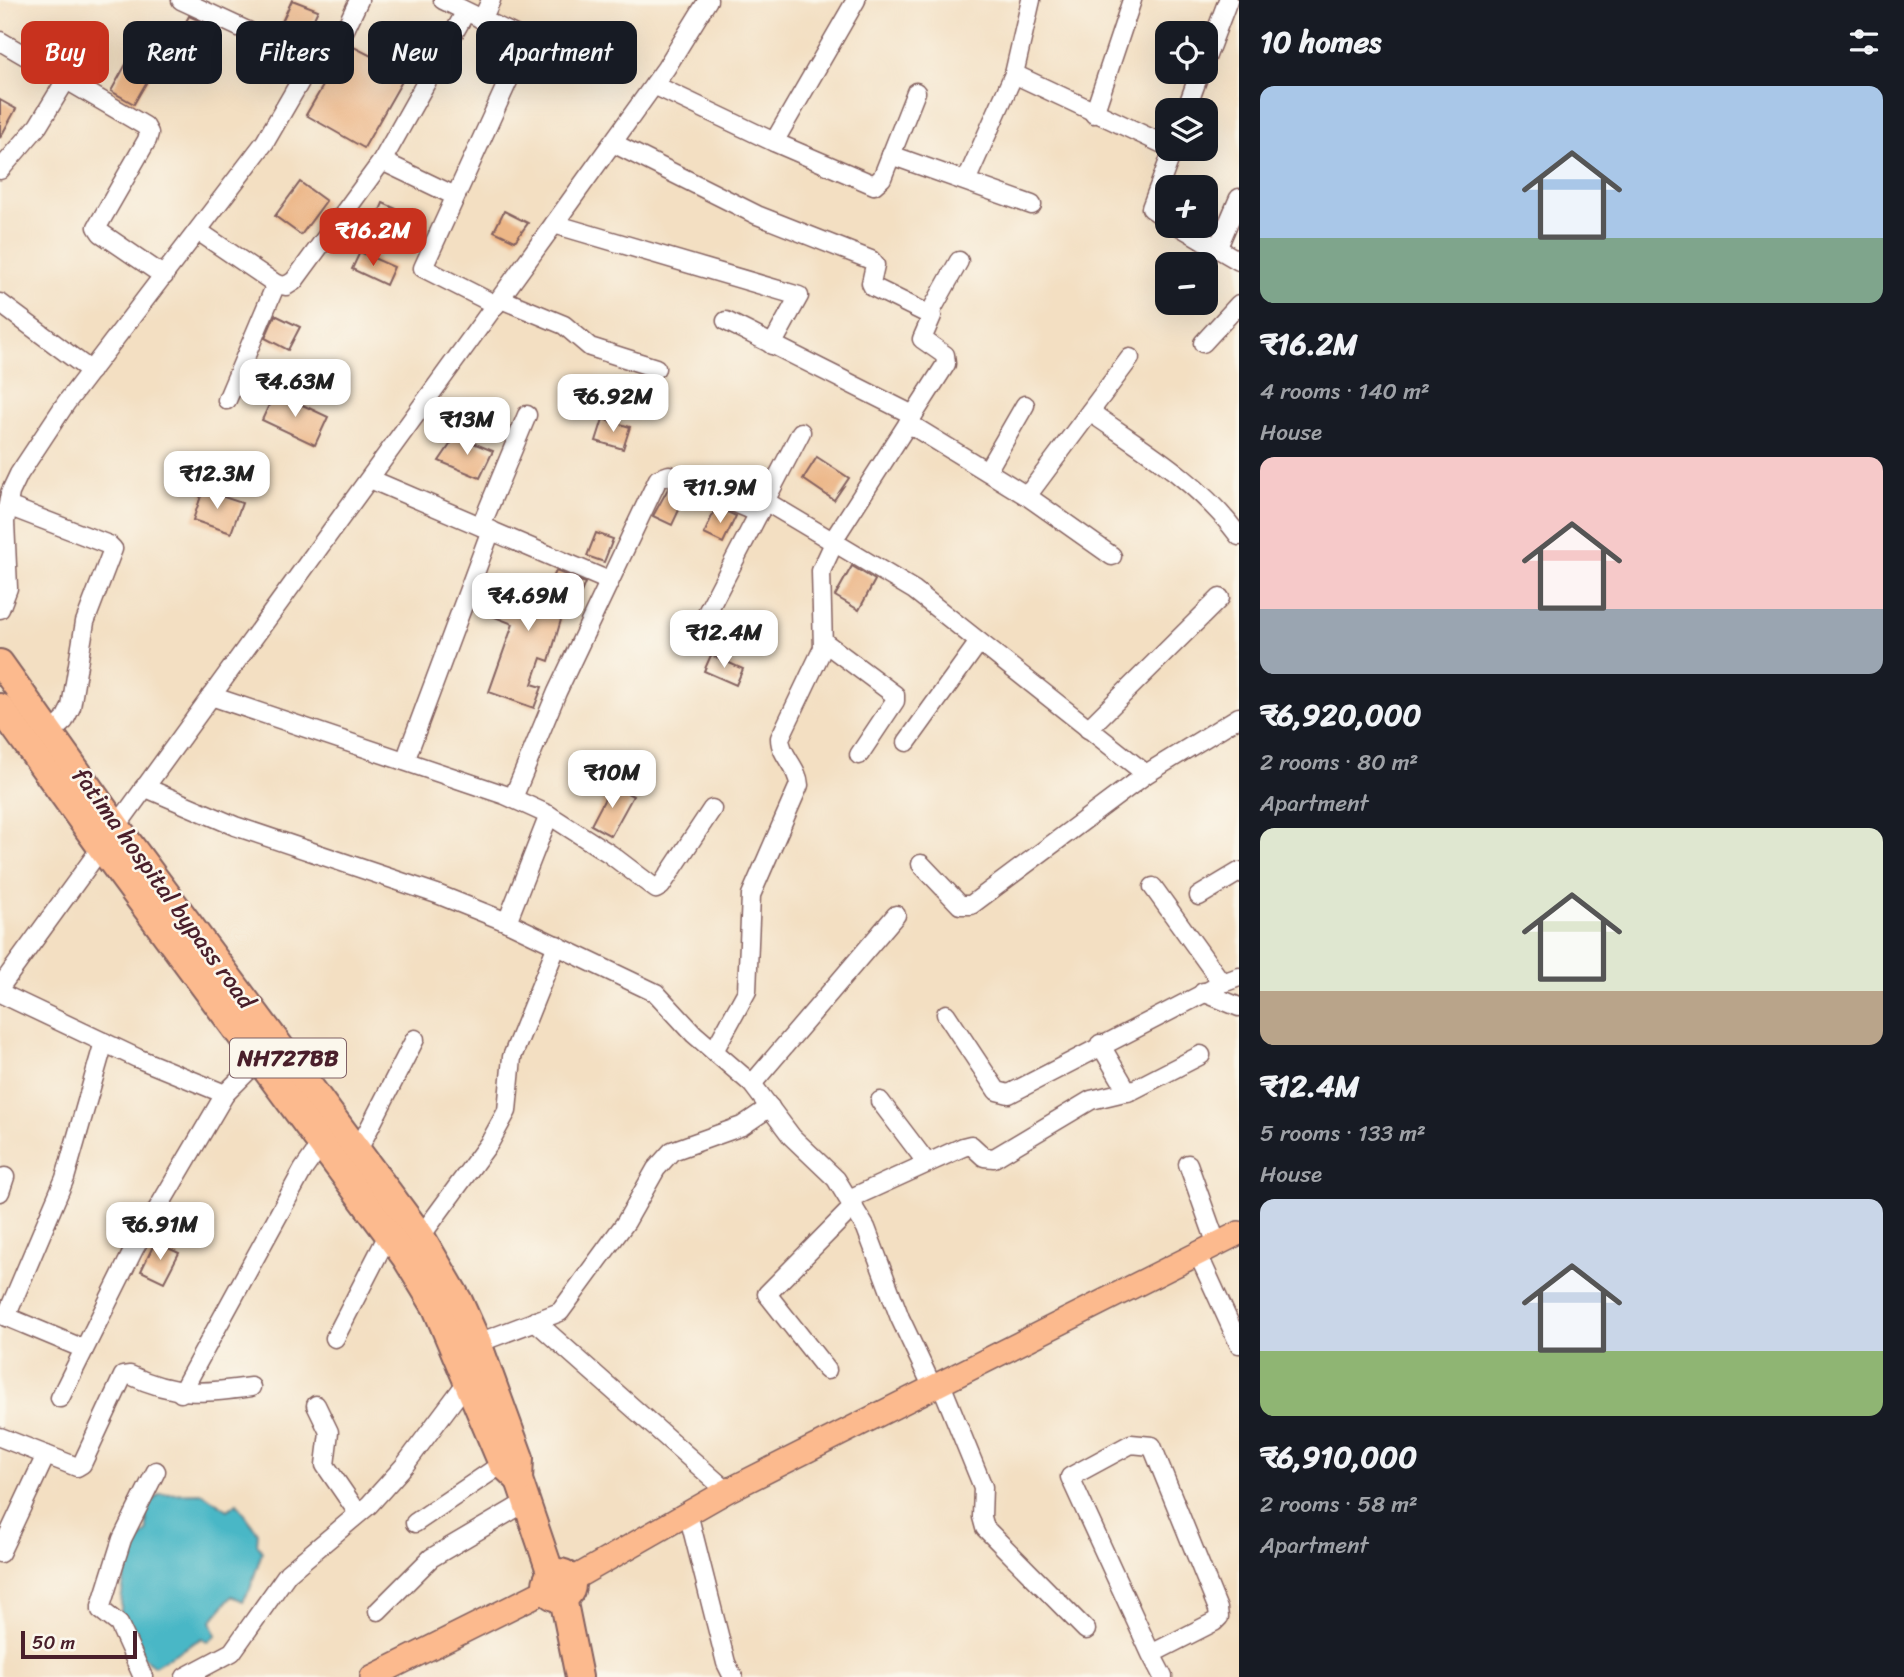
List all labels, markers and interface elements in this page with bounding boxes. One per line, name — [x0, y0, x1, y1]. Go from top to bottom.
text: 10 homes — [1260, 15, 1381, 69]
chip: Buy — [21, 21, 109, 84]
chip: Rent — [123, 21, 222, 84]
chip: Filters — [236, 21, 354, 84]
chip: New — [368, 21, 462, 84]
chip: Apartment — [476, 21, 637, 84]
map controls — [1155, 21, 1218, 315]
button: locate — [1155, 21, 1218, 84]
icon: filters — [1845, 23, 1883, 61]
button: layers — [1155, 98, 1218, 161]
icon: home — [1509, 132, 1635, 258]
button: + — [1155, 175, 1218, 238]
pin: ₹16.2M — [316, 208, 430, 268]
text: ₹16.2M — [336, 210, 410, 251]
button: − — [1155, 252, 1218, 315]
text: ₹16.2M — [1260, 317, 1358, 371]
pin: ₹4.63M — [238, 360, 352, 419]
text: ₹4.63M — [256, 361, 334, 402]
text: 4 rooms · 140 m² — [1260, 371, 1430, 412]
pin: ₹6.92M — [556, 374, 670, 434]
text: ₹6.92M — [573, 376, 653, 417]
pin: ₹13M — [426, 398, 508, 457]
text: ₹13M — [440, 399, 494, 440]
text: House — [1260, 412, 1322, 453]
pin: ₹12.3M — [160, 452, 274, 511]
text: ₹12.3M — [180, 453, 254, 494]
pin: ₹11.9M — [663, 466, 777, 525]
text: ₹11.9M — [684, 467, 756, 508]
icon: home — [1509, 503, 1635, 629]
pin: ₹4.69M — [471, 574, 585, 633]
text: ₹4.69M — [488, 575, 568, 616]
pin: ₹12.4M — [667, 610, 781, 670]
text: ₹12.4M — [686, 612, 762, 653]
text: ₹6,920,000 — [1260, 688, 1422, 742]
text: 2 rooms · 80 m² — [1260, 742, 1418, 783]
pin: ₹10M — [571, 750, 653, 810]
text: ₹10M — [584, 752, 640, 793]
street label: fatima hospital bypass road — [61, 758, 267, 1019]
text: Apartment — [1260, 783, 1369, 824]
icon: home — [1509, 874, 1635, 1000]
road number: NH727BB — [230, 1038, 346, 1078]
text: ₹12.4M — [1260, 1059, 1359, 1113]
text: 5 rooms · 133 m² — [1260, 1113, 1426, 1154]
text: House — [1260, 1154, 1322, 1195]
pin: ₹6.91M — [103, 1202, 217, 1262]
text: ₹6.91M — [122, 1204, 198, 1245]
icon: home — [1509, 1245, 1635, 1371]
text: ₹6,910,000 — [1260, 1430, 1417, 1484]
text: 2 rooms · 58 m² — [1260, 1484, 1418, 1525]
text: Apartment — [1260, 1525, 1369, 1566]
text: 50 m — [32, 1626, 75, 1659]
scale bar — [21, 1628, 136, 1660]

